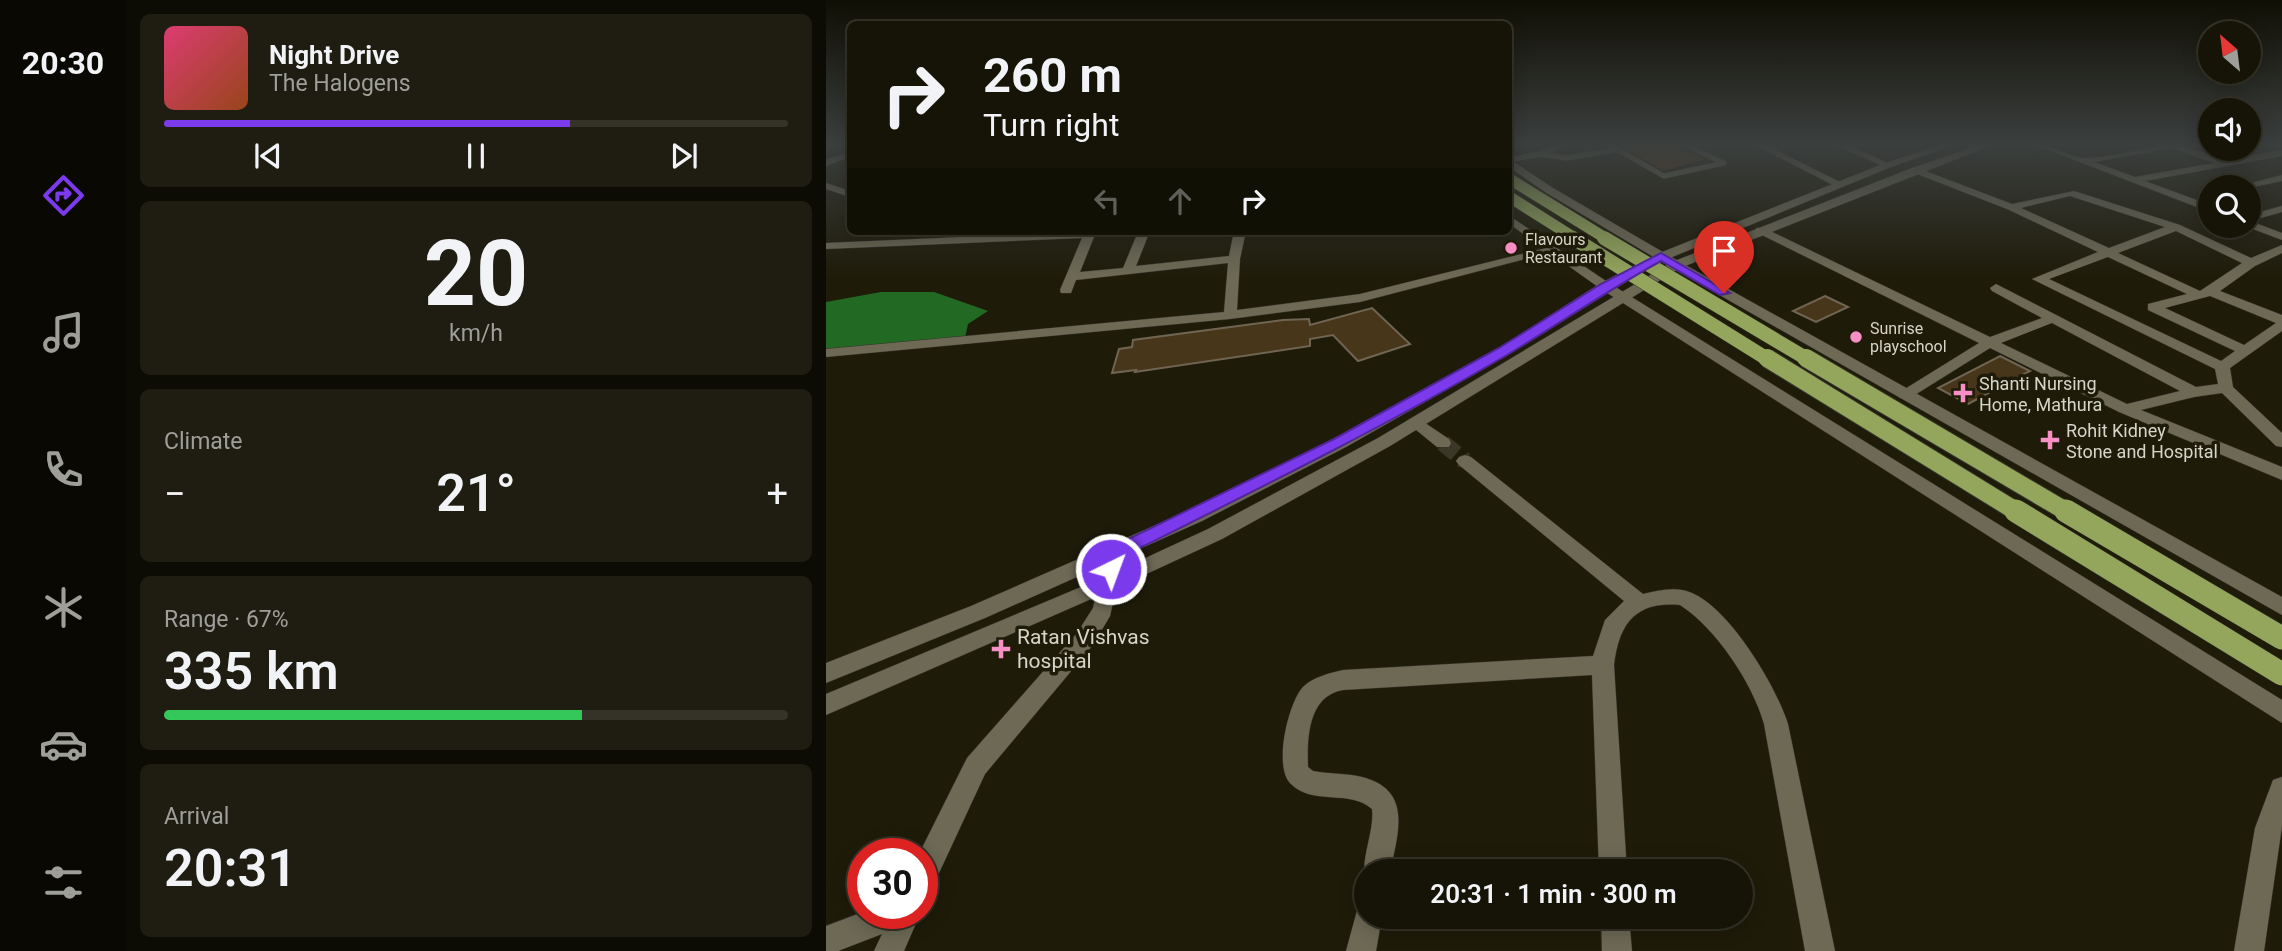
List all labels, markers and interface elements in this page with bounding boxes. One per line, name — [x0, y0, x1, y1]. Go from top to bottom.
north arrow — [2198, 21, 2261, 84]
map controls — [2198, 21, 2261, 238]
text: Night Drive — [269, 40, 399, 70]
text: 20:30 — [22, 44, 104, 82]
text: 260 m — [983, 47, 1122, 104]
icon: right — [868, 49, 959, 140]
text: The Halogens — [269, 70, 411, 97]
button: sound — [2198, 98, 2261, 161]
text: Turn right — [983, 106, 1119, 144]
icon: previous — [249, 137, 287, 175]
icon: pause — [457, 137, 495, 175]
icon: next — [665, 137, 703, 175]
icon: directions — [39, 171, 88, 220]
button: search — [2198, 175, 2261, 238]
icon: left — [1088, 182, 1126, 220]
icon: ahead — [1161, 182, 1199, 220]
icon: right — [1234, 182, 1272, 220]
text: 20 — [424, 221, 528, 327]
pin — [1694, 221, 1754, 293]
place label: Flavours Restaurant — [1525, 230, 1602, 267]
icon: arrive — [1705, 232, 1743, 270]
marker: Flavours Restaurant — [1503, 240, 1519, 256]
icon: music — [39, 308, 88, 357]
place label: Sunrise playschool — [1870, 319, 1947, 356]
text: km/h — [449, 320, 503, 347]
marker: Sunrise playschool — [1848, 329, 1864, 345]
place label: Shanti Nursing Home, Mathura — [1979, 373, 2102, 415]
marker: Shanti Nursing Home, Mathura — [1953, 383, 1973, 403]
place label: Rohit Kidney Stone and Hospital — [2066, 420, 2218, 462]
text: Climate — [164, 428, 243, 455]
marker: Rohit Kidney Stone and Hospital — [2040, 430, 2060, 450]
icon: phone — [39, 445, 88, 494]
text: 21° — [436, 463, 516, 524]
text: − — [164, 472, 186, 516]
text: + — [766, 472, 788, 516]
position arrow — [1074, 532, 1148, 606]
icon: climate — [39, 583, 88, 632]
text: Range · 67% — [164, 606, 289, 633]
place label: Ratan Vishvas hospital — [1017, 625, 1150, 673]
marker: Ratan Vishvas hospital — [991, 639, 1011, 659]
text: 335 km — [164, 641, 339, 702]
icon: car — [39, 720, 88, 769]
text: Arrival — [164, 803, 229, 830]
text: 20:31 — [164, 838, 297, 899]
speed limit sign: 30 — [847, 838, 938, 929]
icon: filters — [39, 858, 88, 907]
text: 20:31 · 1 min · 300 m — [1430, 879, 1677, 909]

